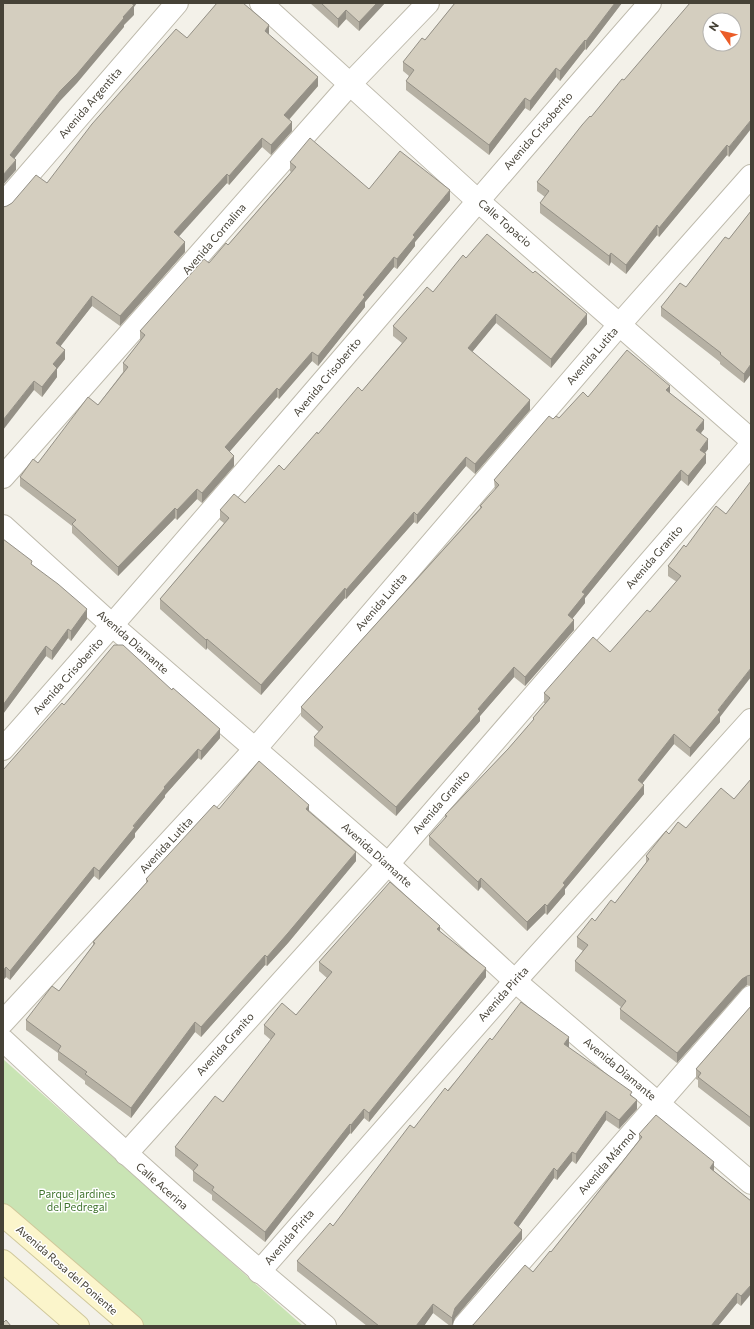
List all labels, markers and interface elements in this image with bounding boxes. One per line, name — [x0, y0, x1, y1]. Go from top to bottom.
north arrow — [702, 12, 742, 52]
text: N — [706, 19, 721, 33]
street label: Avenida Argentita — [55, 65, 124, 141]
street label: Avenida Crisoberito — [500, 89, 575, 172]
street label: Calle Topacio — [476, 196, 535, 250]
street label: Avenida Cornalina — [179, 200, 248, 277]
street label: Avenida Lutita — [563, 324, 620, 387]
street label: Avenida Crisoberito — [290, 334, 364, 419]
street label: Avenida Granito — [622, 522, 685, 591]
street label: Avenida Lutita — [352, 570, 409, 633]
street label: Avenida Diamante — [95, 607, 172, 676]
street label: Avenida Crisoberito — [30, 634, 106, 717]
street label: Avenida Granito — [409, 767, 472, 836]
street label: Avenida Lutita — [136, 814, 195, 875]
street label: Avenida Diamante — [339, 820, 415, 890]
street label: Avenida Pirita — [475, 964, 531, 1024]
street label: Avenida Granito — [193, 1009, 257, 1078]
street label: Avenida Diamante — [582, 1035, 659, 1103]
street label: Avenida Mármol — [575, 1127, 638, 1197]
street label: Calle Acerina — [134, 1160, 191, 1212]
park label: Parque Jardines del Pedregal — [39, 1187, 115, 1213]
street label: Avenida Pirita — [261, 1206, 316, 1267]
street label: Avenida Rosa del Poniente — [14, 1222, 121, 1317]

